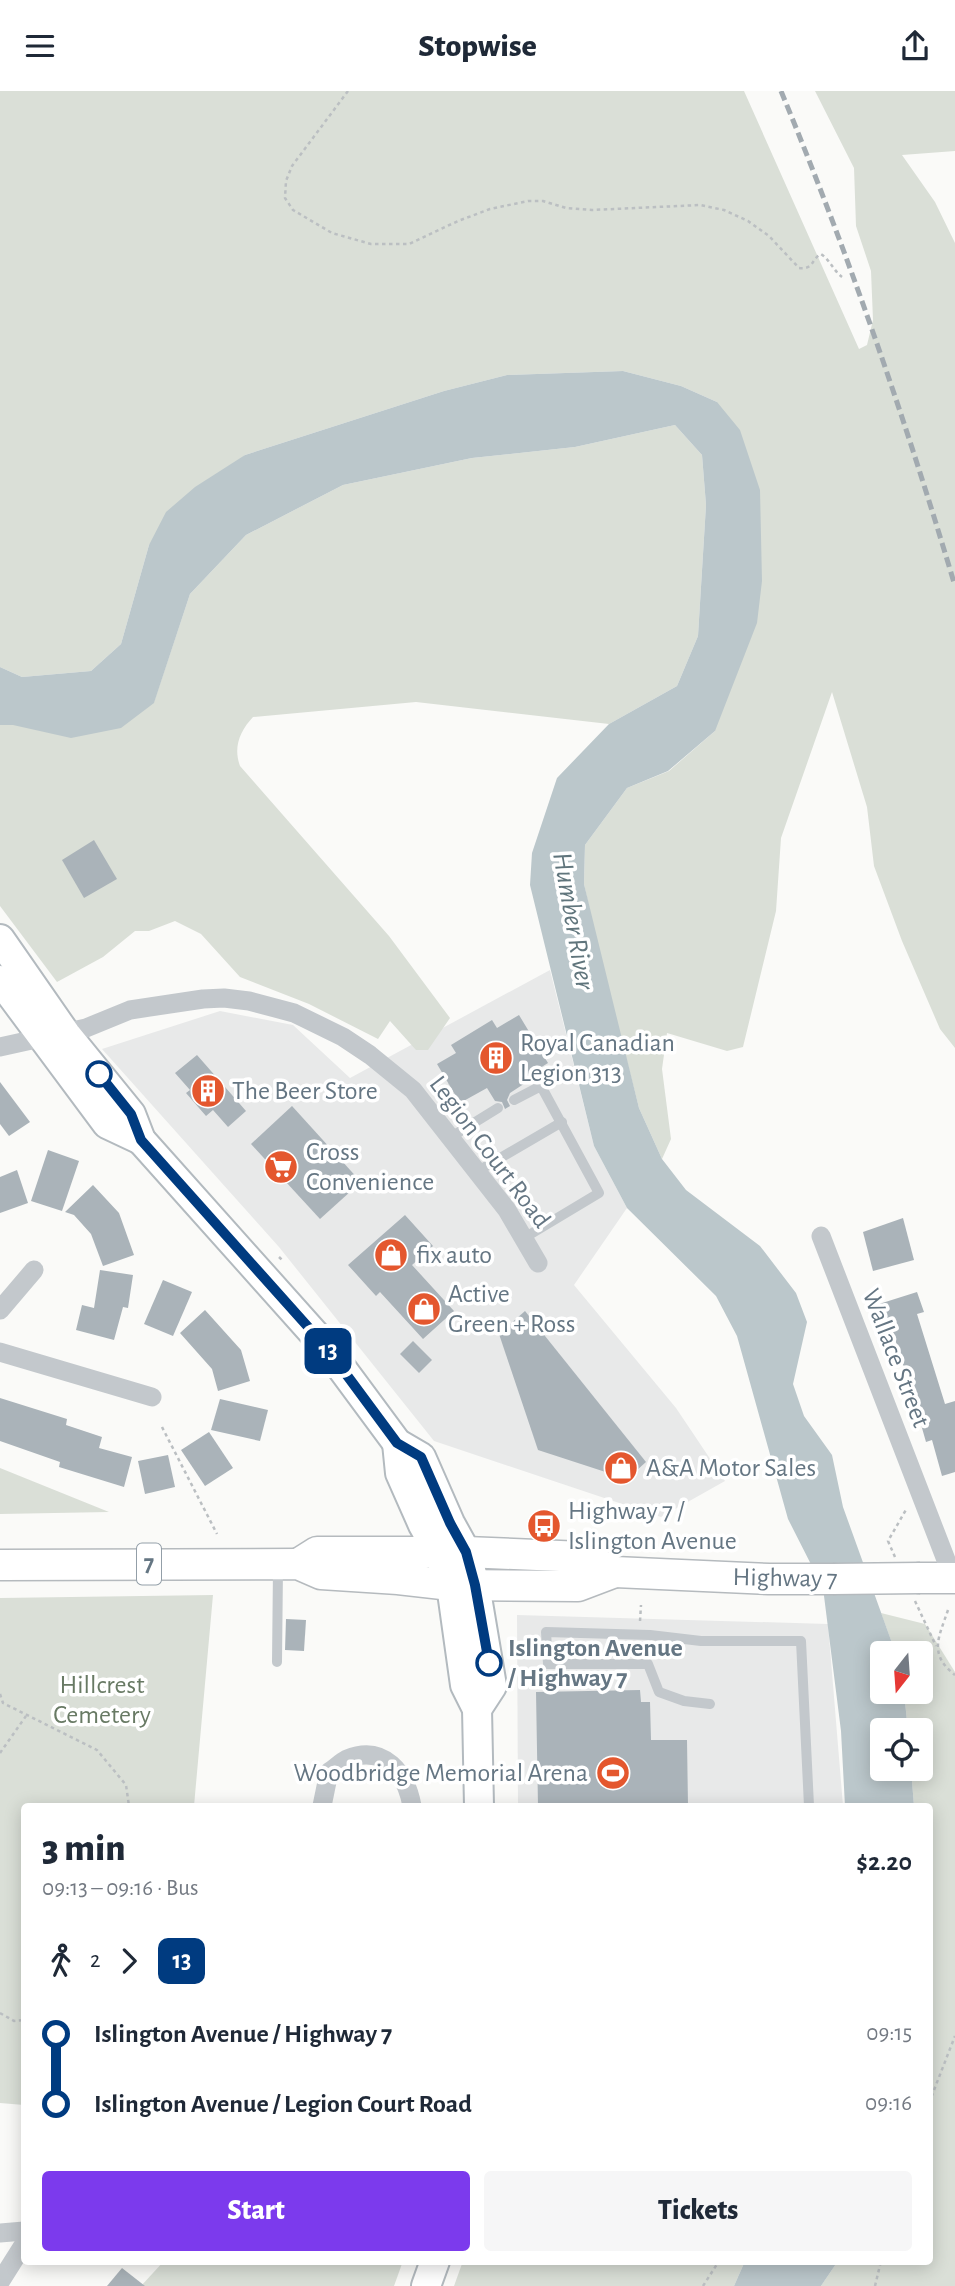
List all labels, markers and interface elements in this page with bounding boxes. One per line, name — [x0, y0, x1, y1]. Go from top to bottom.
icon: menu — [21, 27, 59, 65]
icon: share — [896, 27, 934, 65]
text: Stopwise — [418, 30, 537, 62]
water label: Humber River — [547, 850, 599, 993]
place label: Royal Canadian Legion 313 — [520, 1030, 675, 1086]
building icon: Royal Canadian Legion 313 — [477, 1039, 515, 1077]
unlabelled marker — [86, 1061, 112, 1087]
street label: Legion Court Road — [425, 1071, 555, 1233]
building icon: The Beer Store — [189, 1072, 227, 1110]
place label: The Beer Store — [232, 1078, 378, 1104]
place label: Cross Convenience — [306, 1139, 434, 1195]
supermarket icon: Cross Convenience — [262, 1148, 300, 1186]
shop icon: fix auto — [372, 1236, 410, 1274]
place label: fix auto — [416, 1242, 492, 1268]
place label: Active Green + Ross — [448, 1281, 575, 1337]
street label: Wallace Street — [858, 1285, 934, 1431]
shop icon: Active Green + Ross — [405, 1290, 443, 1328]
line badge: 13 — [296, 1328, 360, 1374]
text: 13 — [319, 1339, 337, 1363]
shop icon: A&A Motor Sales — [602, 1449, 640, 1487]
place label: A&A Motor Sales — [646, 1455, 816, 1481]
place label: Highway 7 / Islington Avenue — [568, 1498, 737, 1554]
bus stop icon: Highway 7 / Islington Avenue — [525, 1507, 563, 1545]
road number: 7 — [137, 1543, 161, 1584]
street label: Highway 7 — [732, 1564, 838, 1592]
place label: Islington Avenue / Highway 7 — [507, 1635, 683, 1691]
north arrow — [870, 1641, 933, 1705]
map controls — [870, 1641, 933, 1781]
marker: Islington Avenue / Highway 7 — [476, 1650, 502, 1676]
park label: Hillcrest Cemetery — [53, 1672, 151, 1728]
button: locate — [870, 1718, 933, 1781]
sports icon: Woodbridge Memorial Arena — [594, 1754, 632, 1792]
place label: Woodbridge Memorial Arena — [293, 1760, 588, 1786]
text: 3 min — [42, 1830, 126, 1868]
text: $2.20 — [856, 1849, 912, 1875]
text: 09:13 – 09:16 · Bus — [42, 1877, 199, 1900]
icon: walk — [42, 1942, 80, 1980]
icon: forward — [110, 1942, 148, 1980]
text: 2 — [90, 1949, 100, 1972]
text: 13 — [172, 1949, 191, 1973]
text: Islington Avenue / Highway 7 — [94, 2021, 392, 2047]
text: 09:15 — [866, 2022, 912, 2045]
text: Islington Avenue / Legion Court Road — [94, 2091, 472, 2117]
text: 09:16 — [865, 2092, 912, 2115]
button: Start — [42, 2171, 470, 2251]
button: Tickets — [484, 2171, 912, 2251]

